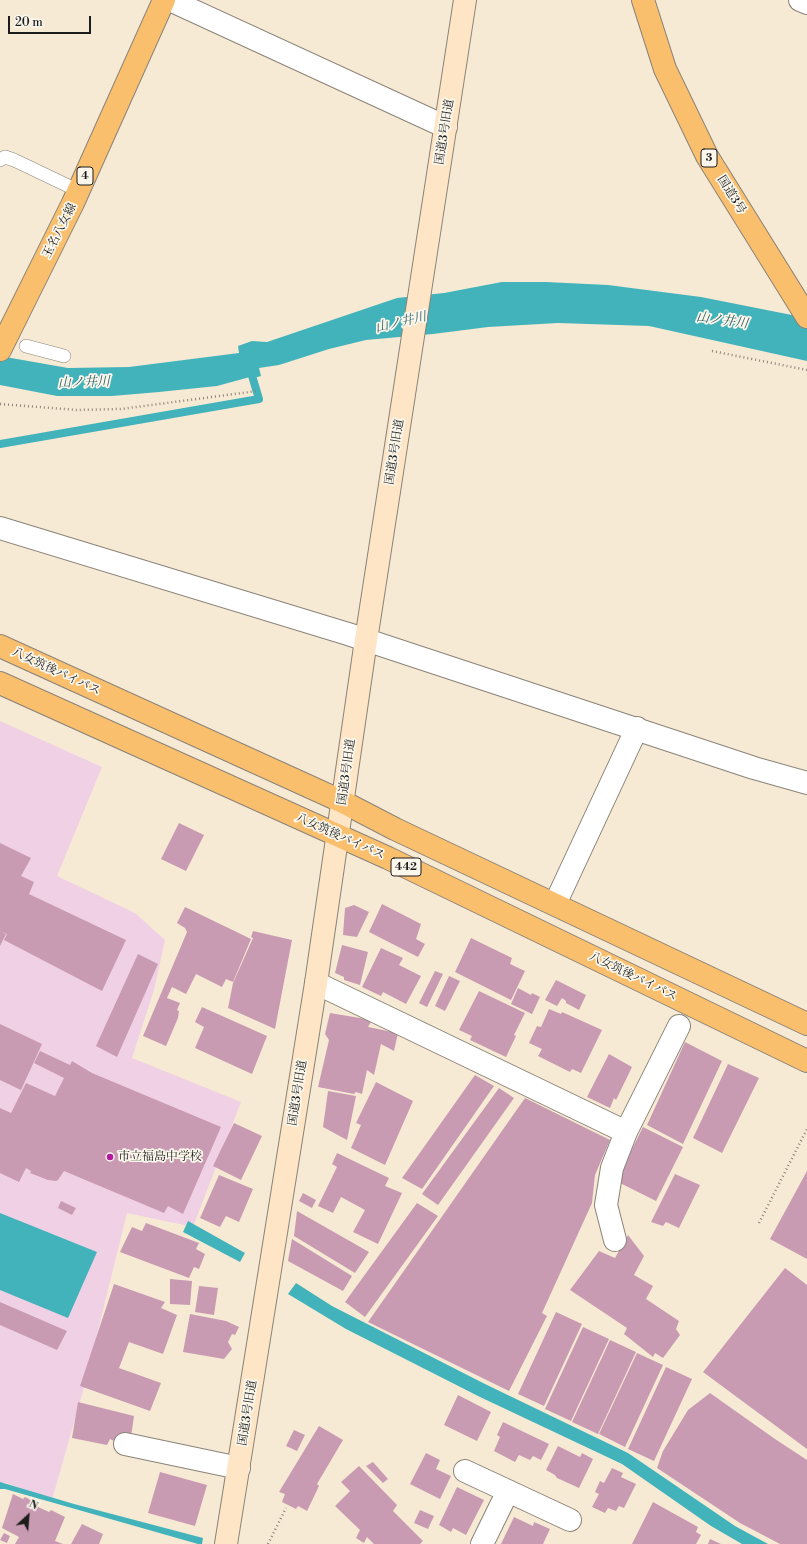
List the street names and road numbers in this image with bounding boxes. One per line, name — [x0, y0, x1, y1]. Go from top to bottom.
street label: 国道3号旧道 — [433, 98, 457, 166]
road number: 3 — [701, 149, 717, 167]
road number: 4 — [77, 167, 93, 185]
street label: 国道3号 — [714, 173, 748, 217]
street label: 玉名八女線 — [40, 201, 80, 261]
street label: 国道3号旧道 — [383, 418, 407, 486]
street label: 八女筑後バイパス — [9, 645, 103, 699]
street label: 国道3号旧道 — [335, 738, 359, 806]
street label: 八女筑後バイパス — [293, 811, 387, 863]
road number: 442 — [391, 858, 421, 876]
street label: 八女筑後バイパス — [587, 949, 679, 1005]
street label: 国道3号旧道 — [286, 1059, 310, 1127]
street label: 国道3号旧道 — [236, 1379, 260, 1447]

